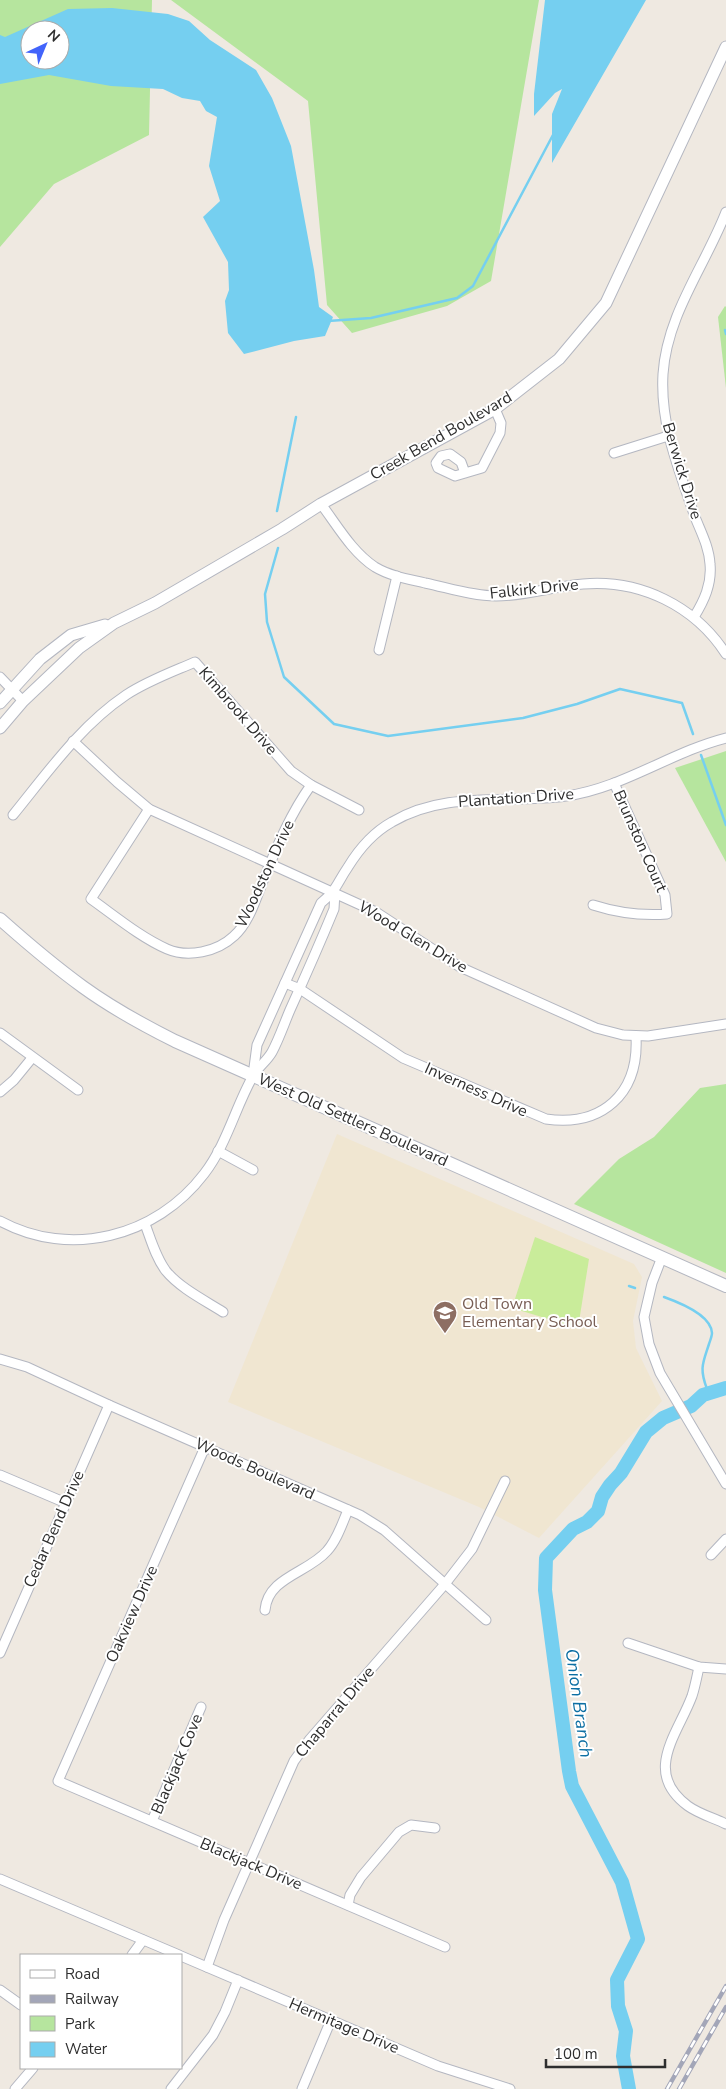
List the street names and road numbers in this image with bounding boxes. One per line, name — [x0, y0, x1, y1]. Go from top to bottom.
street label: Creek Bend Boulevard — [366, 386, 516, 486]
street label: Berwick Drive — [657, 420, 707, 522]
street label: Falkirk Drive — [489, 573, 579, 605]
street label: Kimbrook Drive — [194, 662, 282, 760]
street label: Plantation Drive — [457, 783, 575, 813]
street label: Brunston Court — [608, 786, 673, 896]
street label: Woodston Drive — [230, 816, 300, 932]
street label: Wood Glen Drive — [354, 896, 472, 978]
street label: Inverness Drive — [421, 1057, 531, 1123]
street label: West Old Settlers Boulevard — [254, 1068, 452, 1172]
street label: Woods Boulevard — [192, 1433, 318, 1505]
street label: Cedar Bend Drive — [18, 1467, 90, 1591]
street label: Oakview Drive — [101, 1562, 163, 1666]
street label: Chaparral Drive — [290, 1662, 380, 1762]
street label: Blackjack Cove — [146, 1711, 208, 1817]
street label: Blackjack Drive — [196, 1833, 306, 1895]
street label: Hermitage Drive — [285, 1993, 403, 2059]

